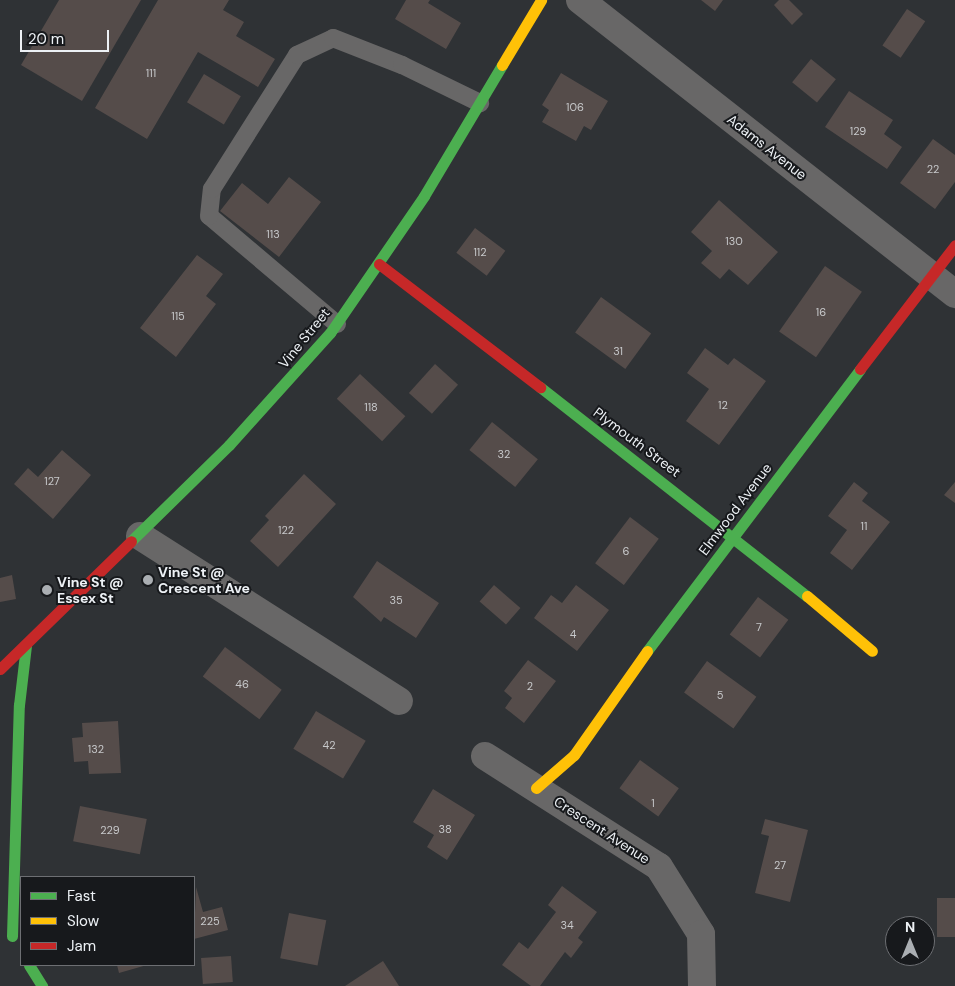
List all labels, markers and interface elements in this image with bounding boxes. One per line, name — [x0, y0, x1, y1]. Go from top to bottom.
scale bar — [22, 20, 111, 52]
text: 20 m — [28, 29, 64, 49]
house number: 111 — [146, 66, 156, 80]
house number: 106 — [566, 100, 584, 114]
street label: Adams Avenue — [724, 111, 810, 183]
house number: 129 — [850, 124, 866, 138]
house number: 22 — [927, 162, 939, 176]
house number: 113 — [266, 227, 280, 241]
house number: 130 — [725, 234, 743, 248]
house number: 112 — [473, 245, 487, 259]
street label: Vine Street — [275, 305, 333, 371]
house number: 16 — [816, 305, 826, 319]
house number: 115 — [171, 309, 185, 323]
house number: 31 — [613, 344, 623, 358]
house number: 12 — [718, 398, 728, 412]
house number: 118 — [364, 400, 378, 414]
street label: Plymouth Street — [590, 404, 684, 480]
house number: 32 — [498, 447, 510, 461]
street label: Elmwood Avenue — [695, 460, 775, 558]
house number: 127 — [44, 474, 60, 488]
house number: 11 — [861, 519, 867, 533]
house number: 122 — [278, 523, 294, 537]
house number: 6 — [623, 544, 629, 558]
place label: Vine St @ Crescent Ave — [158, 564, 250, 596]
place label: Vine St @ Essex St — [57, 574, 124, 606]
marker: Vine St @ Crescent Ave — [142, 574, 154, 586]
marker: Vine St @ Essex St — [41, 584, 53, 596]
house number: 35 — [389, 593, 403, 607]
house number: 7 — [756, 620, 762, 634]
house number: 4 — [570, 627, 576, 641]
house number: 46 — [235, 677, 249, 691]
house number: 2 — [527, 679, 533, 693]
house number: 5 — [717, 688, 723, 702]
house number: 42 — [322, 738, 336, 752]
house number: 132 — [88, 742, 104, 756]
street label: Crescent Avenue — [551, 793, 653, 867]
house number: 1 — [651, 796, 655, 810]
house number: 38 — [438, 822, 452, 836]
house number: 229 — [100, 823, 120, 837]
house number: 27 — [774, 858, 786, 872]
legend — [20, 876, 195, 966]
text: Fast — [67, 886, 96, 906]
text: Slow — [67, 911, 99, 931]
house number: 225 — [200, 914, 220, 928]
north arrow — [885, 916, 935, 966]
house number: 34 — [560, 918, 574, 932]
text: N — [905, 918, 915, 936]
text: Jam — [67, 936, 96, 956]

